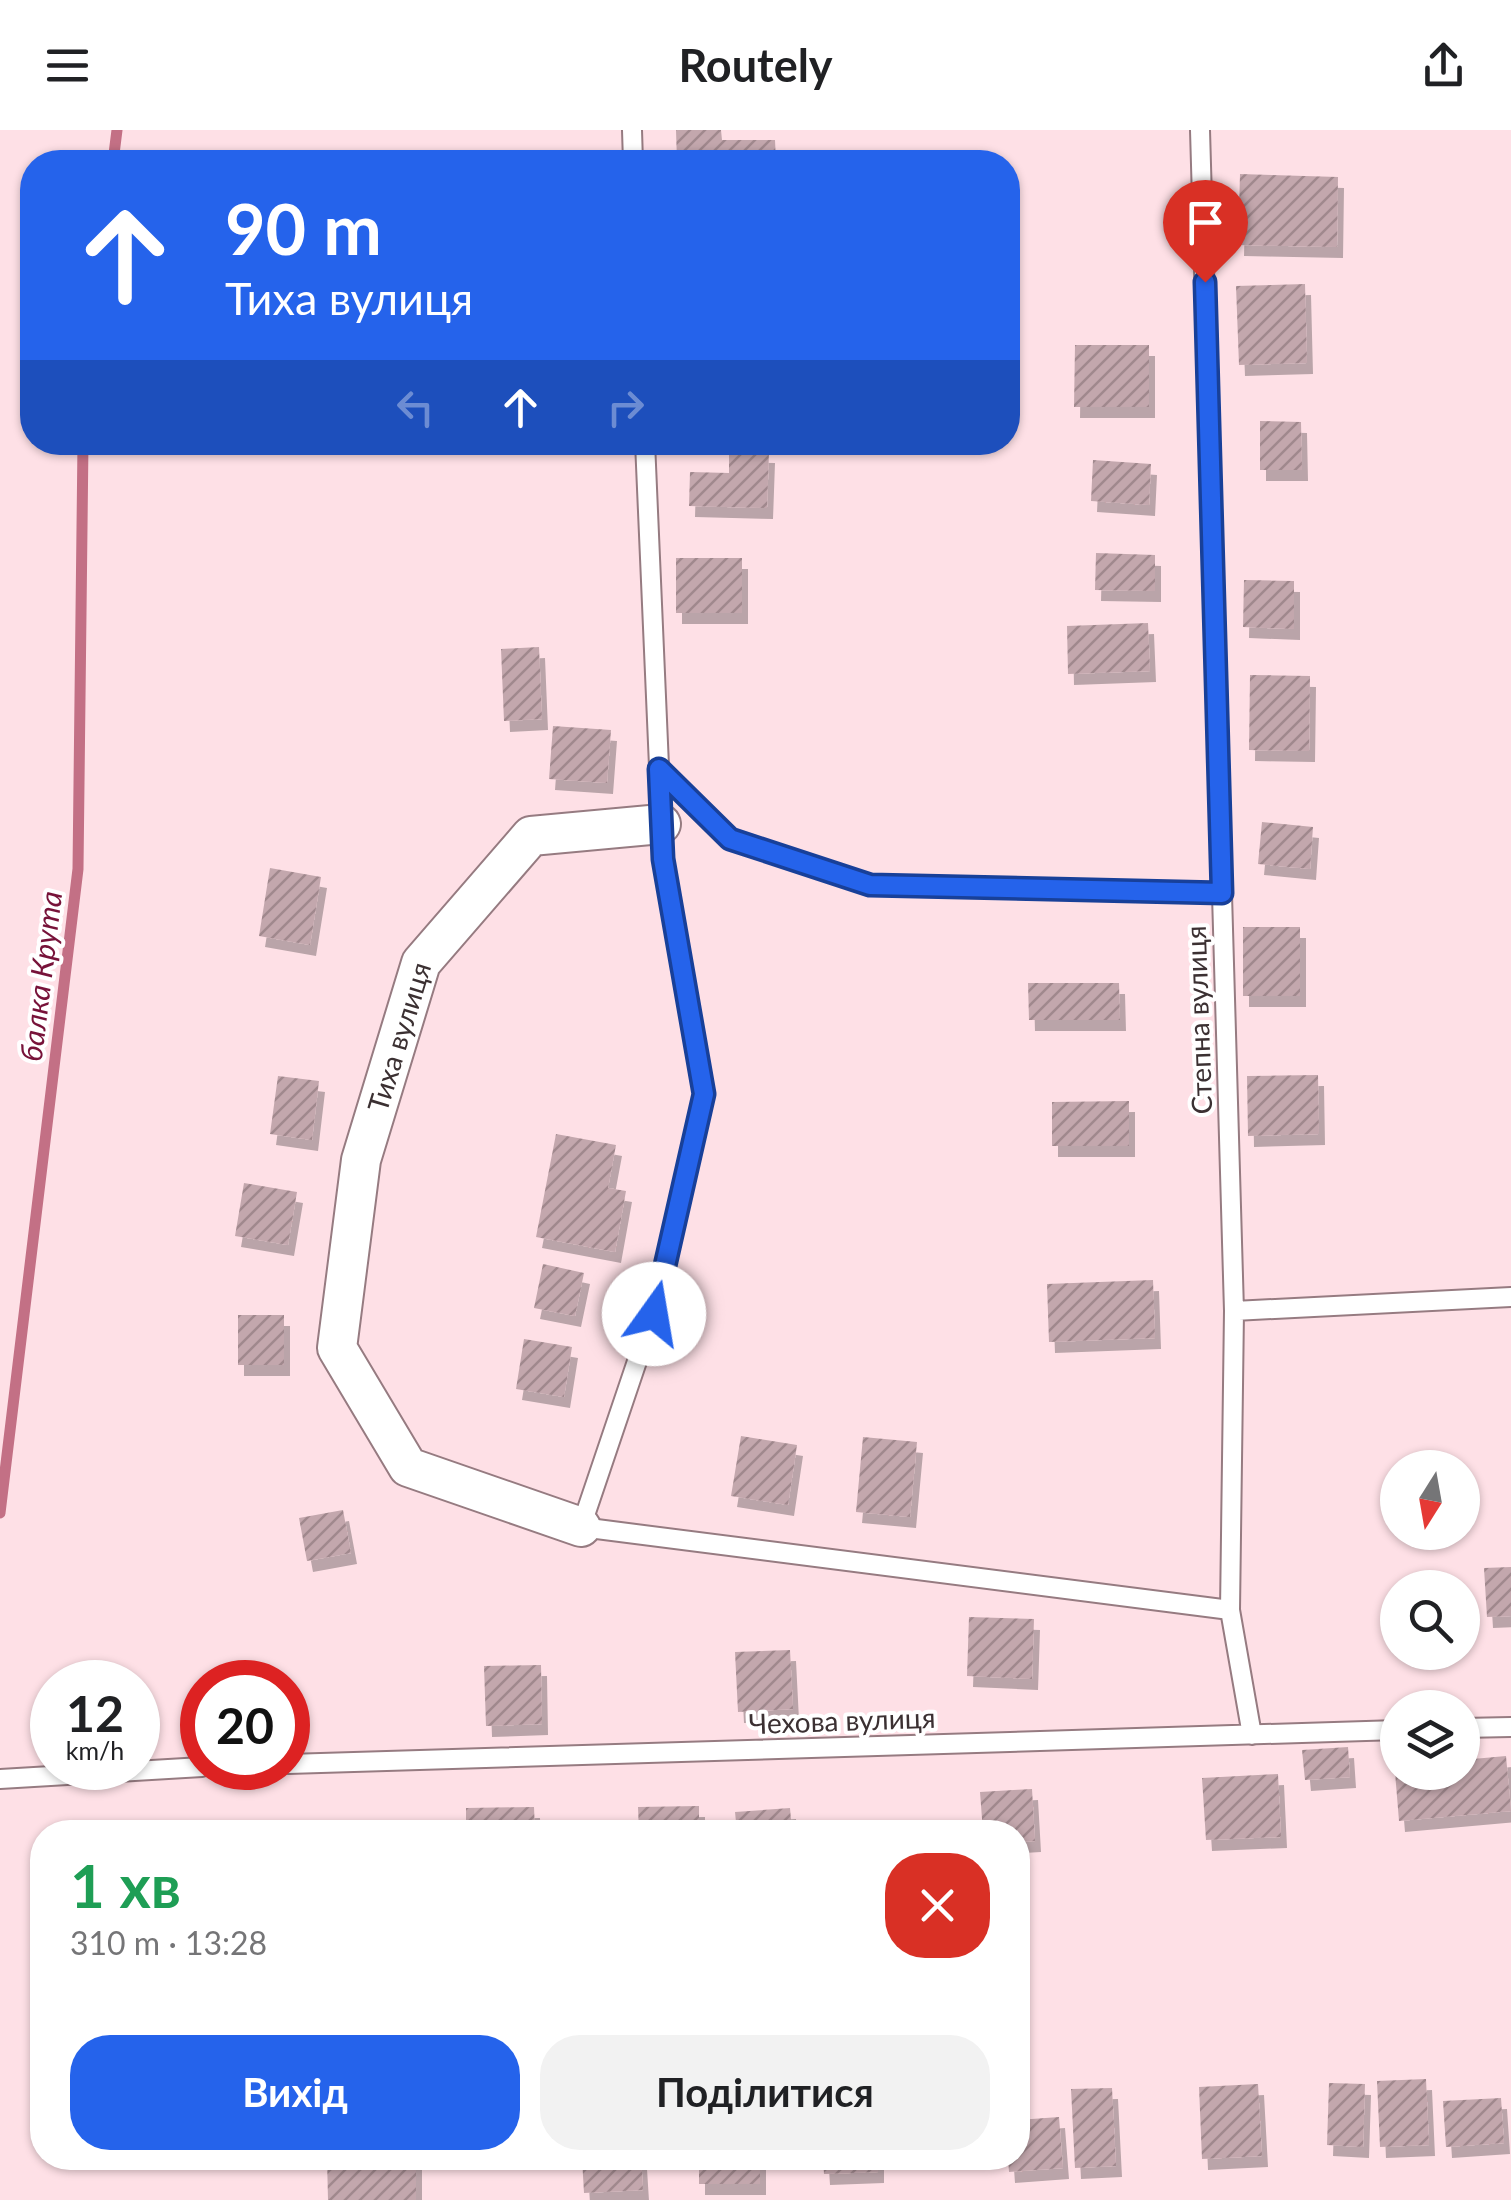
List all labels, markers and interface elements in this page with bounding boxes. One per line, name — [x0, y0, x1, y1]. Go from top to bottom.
icon: menu — [40, 38, 95, 93]
text: Routely — [678, 38, 833, 92]
icon: share — [1416, 38, 1471, 93]
pin — [1163, 180, 1248, 283]
text: 90 m — [225, 186, 382, 270]
icon: ahead — [60, 190, 190, 320]
icon: arrive — [1178, 195, 1233, 250]
text: Тиха вулиця — [225, 271, 473, 325]
icon: left — [388, 380, 443, 435]
icon: ahead — [493, 380, 548, 435]
icon: right — [598, 380, 653, 435]
water label: балка Крута — [12, 889, 68, 1063]
street label: Степна вулиця — [1178, 925, 1218, 1115]
street label: Тиха вулиця — [360, 958, 437, 1116]
position arrow — [602, 1262, 706, 1366]
north arrow — [1380, 1450, 1480, 1550]
map controls — [1380, 1450, 1480, 1790]
button: search — [1380, 1570, 1480, 1670]
speed limit sign: 20 — [180, 1660, 310, 1790]
text: 12 — [66, 1683, 124, 1743]
button: layers — [1380, 1690, 1480, 1790]
street label: Чехова вулиця — [748, 1700, 936, 1740]
text: km/h — [66, 1735, 124, 1765]
text: 1 хв — [70, 1849, 181, 1921]
button: close — [885, 1853, 990, 1958]
text: 310 m · 13:28 — [70, 1923, 267, 1962]
button: Вихід — [70, 2035, 520, 2150]
button: Поділитися — [540, 2035, 990, 2150]

